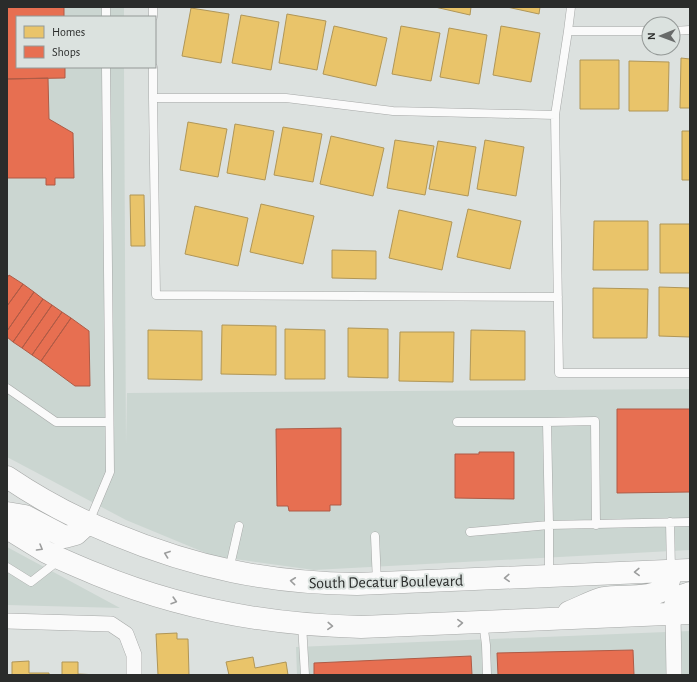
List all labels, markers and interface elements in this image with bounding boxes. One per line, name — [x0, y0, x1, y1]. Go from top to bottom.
legend — [16, 16, 156, 68]
north arrow — [641, 16, 681, 56]
text: Homes — [52, 26, 85, 38]
text: N — [646, 32, 657, 40]
text: Shops — [52, 46, 80, 58]
one-way arrow — [36, 544, 44, 551]
one-way arrow — [163, 550, 170, 559]
one-way arrow — [634, 568, 640, 577]
street label: South Decatur Boulevard — [309, 573, 463, 591]
one-way arrow — [504, 573, 510, 582]
one-way arrow — [290, 577, 296, 586]
one-way arrow — [170, 596, 177, 605]
one-way arrow — [457, 619, 463, 627]
one-way arrow — [327, 622, 333, 631]

